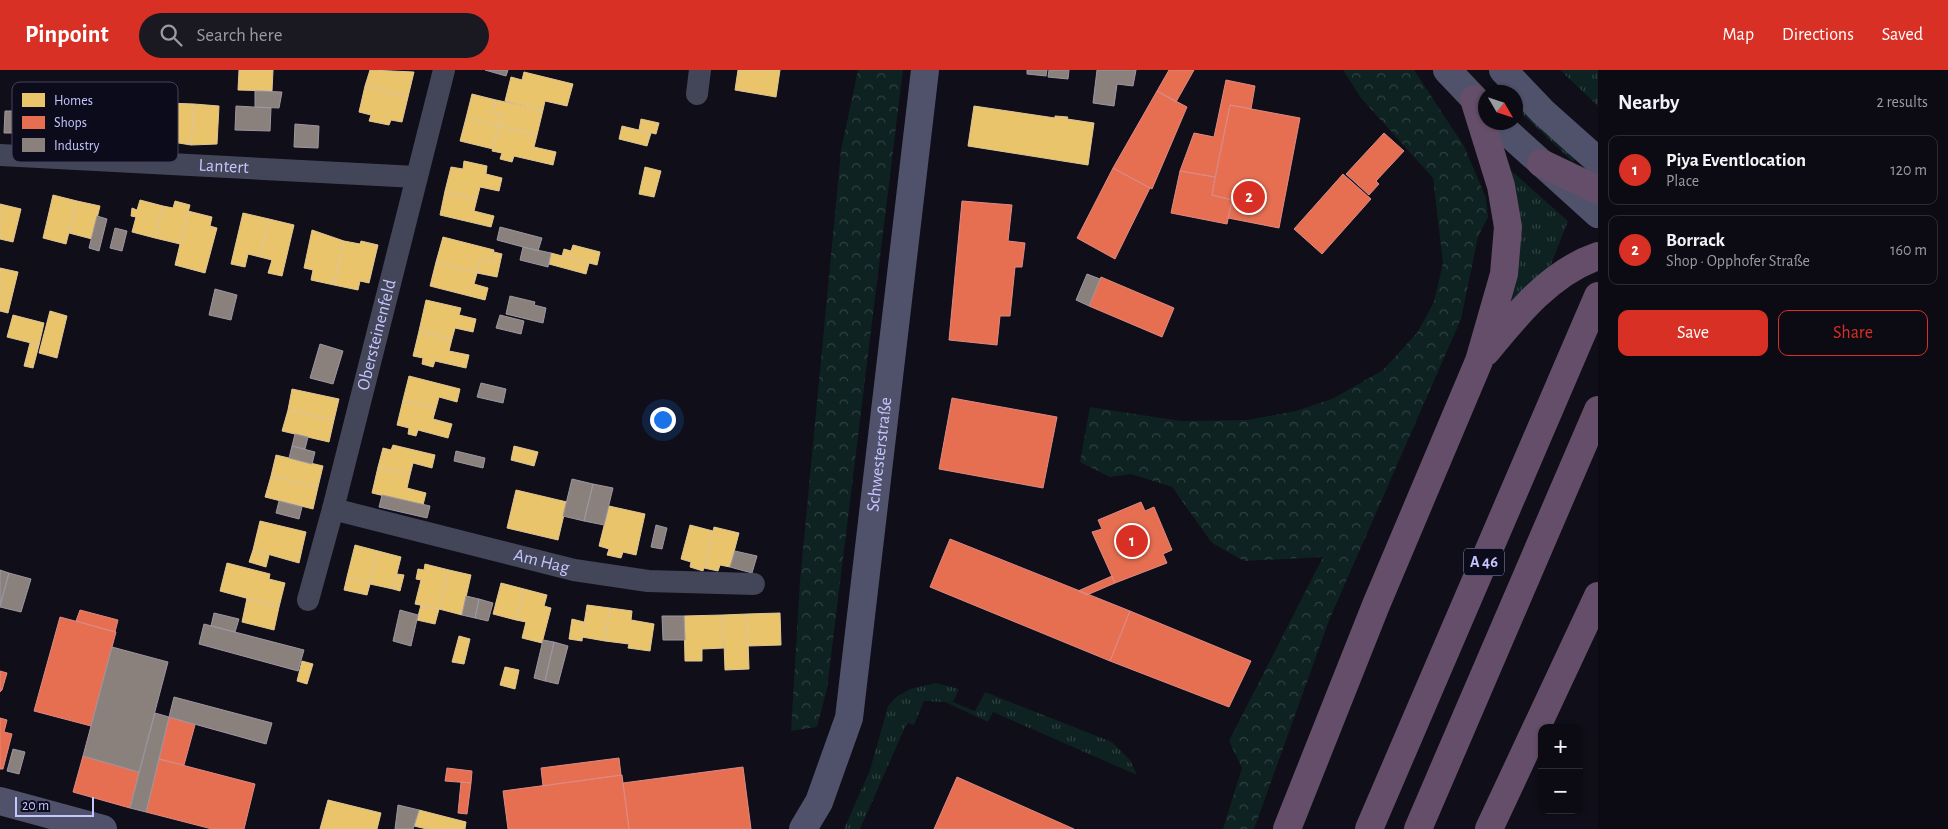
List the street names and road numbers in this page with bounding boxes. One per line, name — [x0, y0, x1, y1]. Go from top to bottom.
street label: Lantert — [198, 157, 250, 177]
street label: Obersteinenfeld — [354, 278, 400, 392]
street label: Schwesterstraße — [864, 396, 896, 513]
street label: Am Hag — [512, 546, 571, 577]
road number: A 46 — [1464, 548, 1504, 576]

